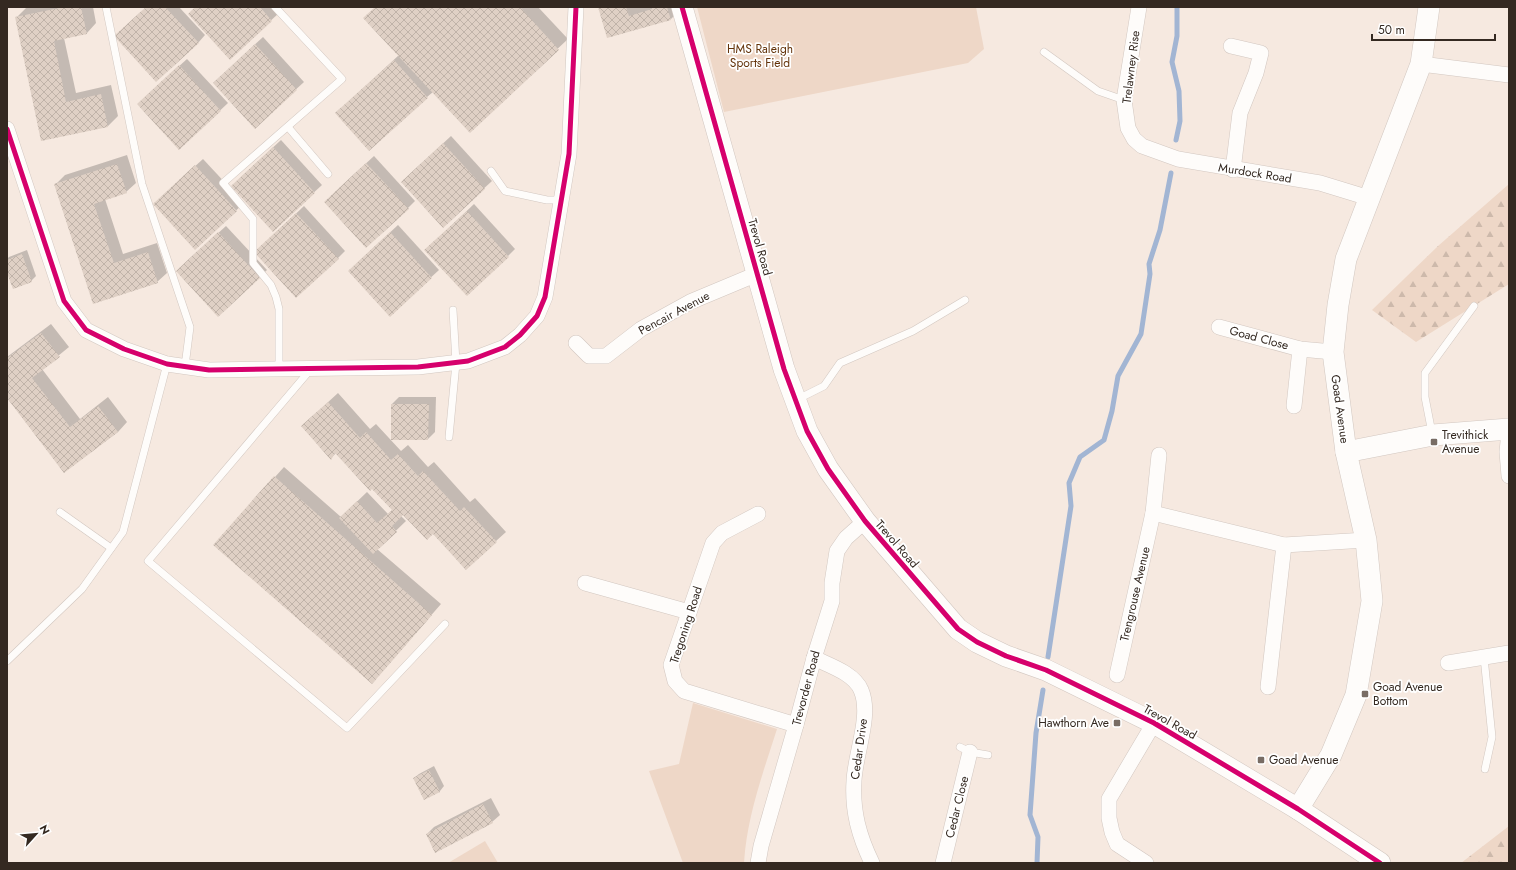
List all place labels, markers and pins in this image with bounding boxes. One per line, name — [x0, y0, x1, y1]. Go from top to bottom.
place label: Trevithick Avenue — [1442, 426, 1489, 458]
marker: Trevithick Avenue — [1429, 437, 1439, 447]
place label: Goad Avenue Bottom — [1373, 678, 1442, 710]
marker: Goad Avenue Bottom — [1360, 689, 1370, 699]
place label: Hawthorn Ave — [1038, 714, 1109, 732]
marker: Hawthorn Ave — [1112, 718, 1122, 728]
place label: Goad Avenue — [1269, 751, 1338, 769]
marker: Goad Avenue — [1256, 755, 1266, 765]

